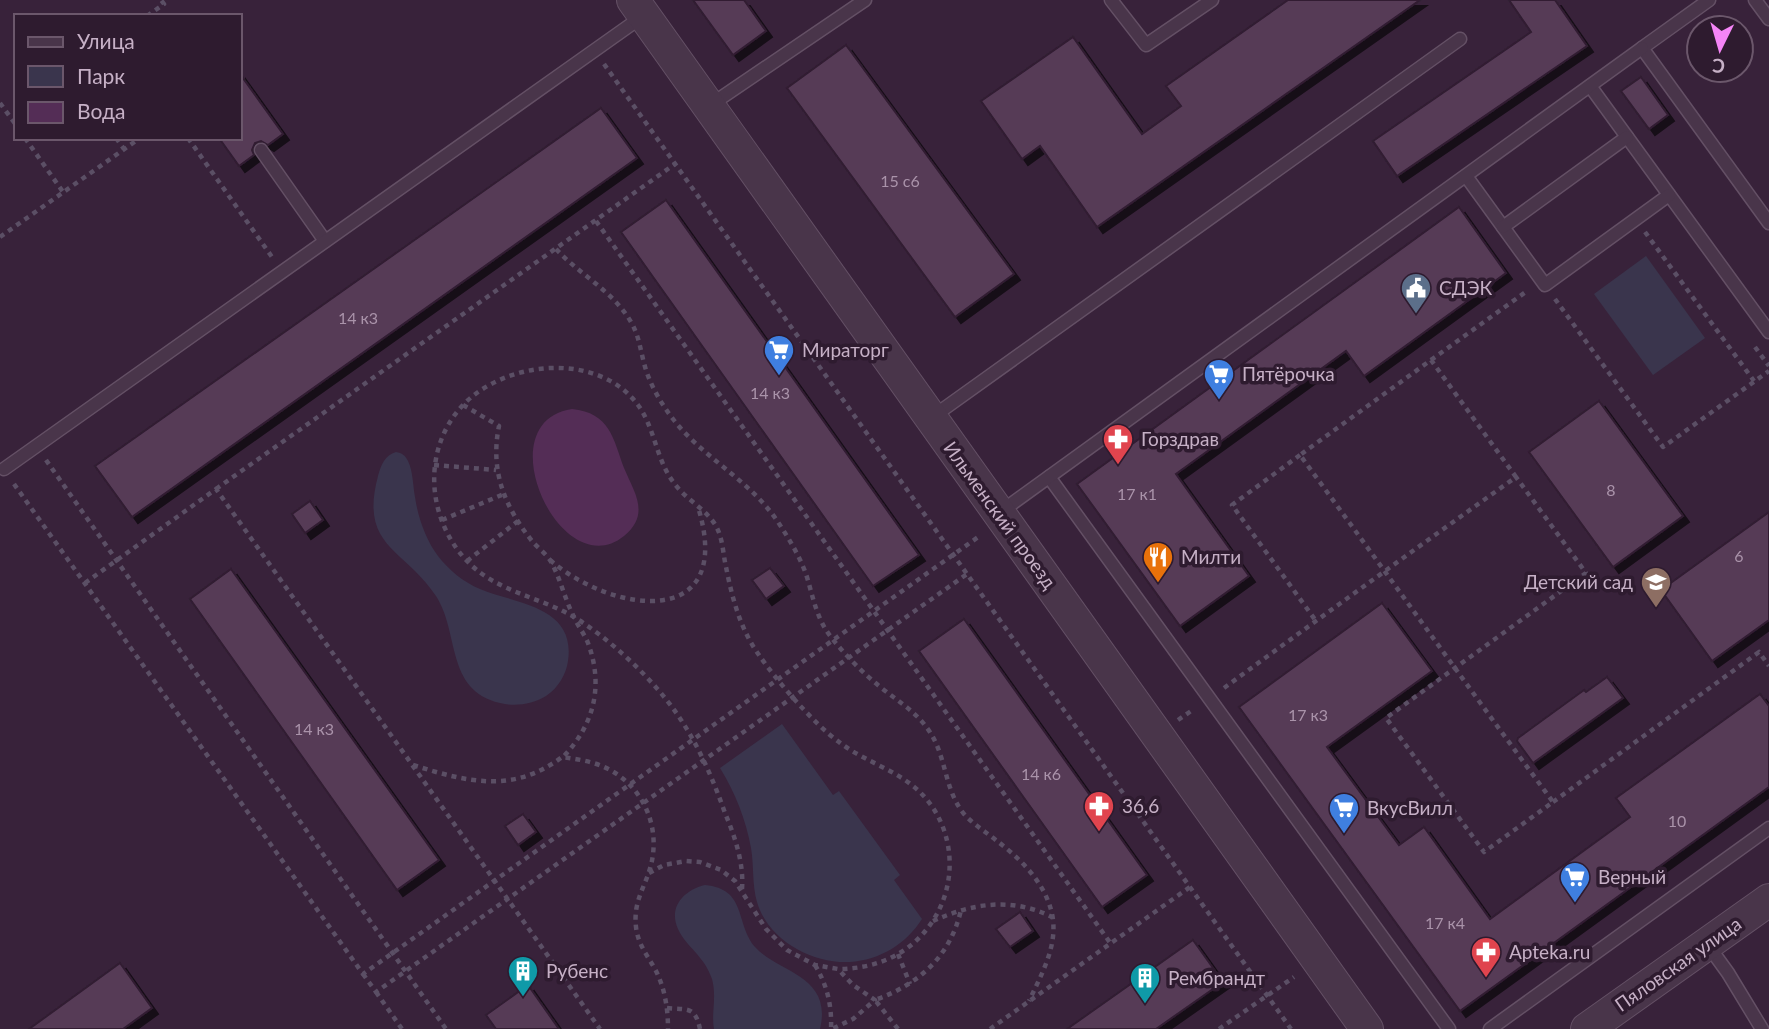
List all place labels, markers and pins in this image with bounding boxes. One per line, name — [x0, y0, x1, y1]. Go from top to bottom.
public building icon: СДЭК — [1399, 271, 1433, 315]
place label: СДЭК — [1439, 276, 1492, 299]
supermarket icon: Мираторг — [762, 333, 796, 377]
place label: Мираторг — [802, 338, 889, 361]
supermarket icon: Пятёрочка — [1202, 357, 1236, 401]
place label: Пятёрочка — [1242, 362, 1335, 385]
pharmacy icon: Горздрав — [1101, 422, 1135, 466]
place label: Горздрав — [1141, 427, 1219, 450]
restaurant icon: Милти — [1141, 540, 1175, 584]
place label: Милти — [1181, 545, 1241, 568]
school or university icon: Детский сад — [1639, 565, 1673, 609]
place label: Детский сад — [1524, 570, 1633, 593]
pharmacy icon: 36,6 — [1082, 789, 1116, 833]
supermarket icon: ВкусВилл — [1327, 791, 1361, 835]
place label: 36,6 — [1122, 794, 1159, 817]
place label: ВкусВилл — [1367, 796, 1453, 819]
supermarket icon: Верный — [1558, 860, 1592, 904]
place label: Верный — [1598, 865, 1666, 888]
pharmacy icon: Apteka.ru — [1469, 935, 1503, 979]
place label: Apteka.ru — [1509, 940, 1590, 963]
building icon: Рубенс — [506, 954, 540, 998]
place label: Рубенс — [546, 959, 608, 982]
building icon: Рембрандт — [1128, 961, 1162, 1005]
place label: Рембрандт — [1168, 966, 1266, 989]

